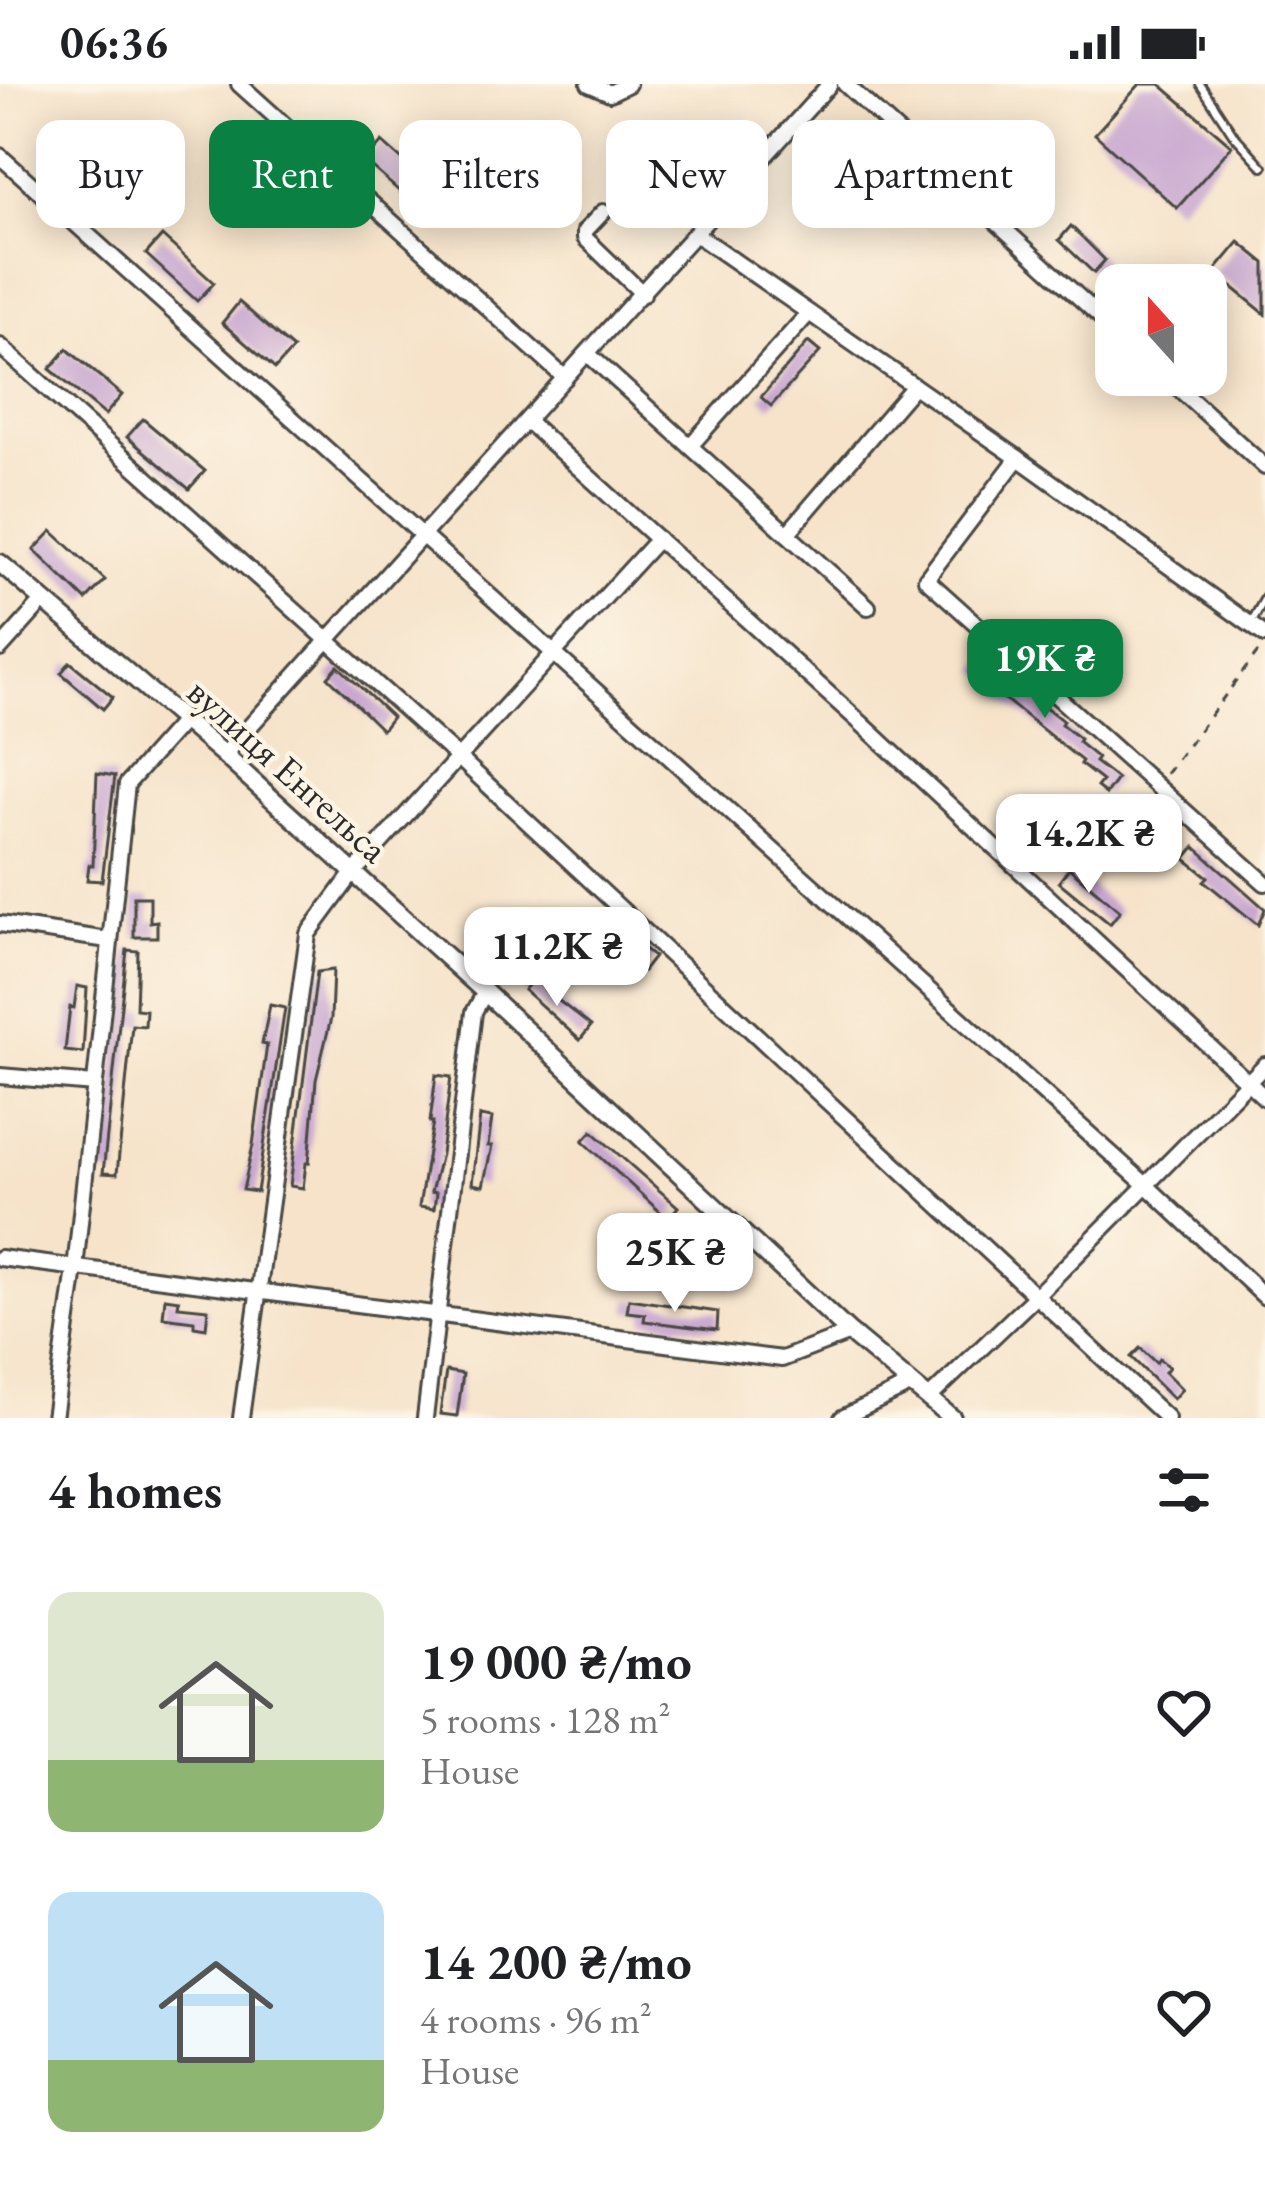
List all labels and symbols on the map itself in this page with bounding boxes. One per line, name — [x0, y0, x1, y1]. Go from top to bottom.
north arrow — [1095, 264, 1227, 396]
pin: 19K ₴ — [961, 619, 1129, 721]
street label: вулиця Енгельса — [177, 666, 400, 874]
pin: 14.2K ₴ — [978, 794, 1200, 896]
pin: 11.2K ₴ — [446, 907, 668, 1009]
pin: 25K ₴ — [591, 1213, 759, 1315]

